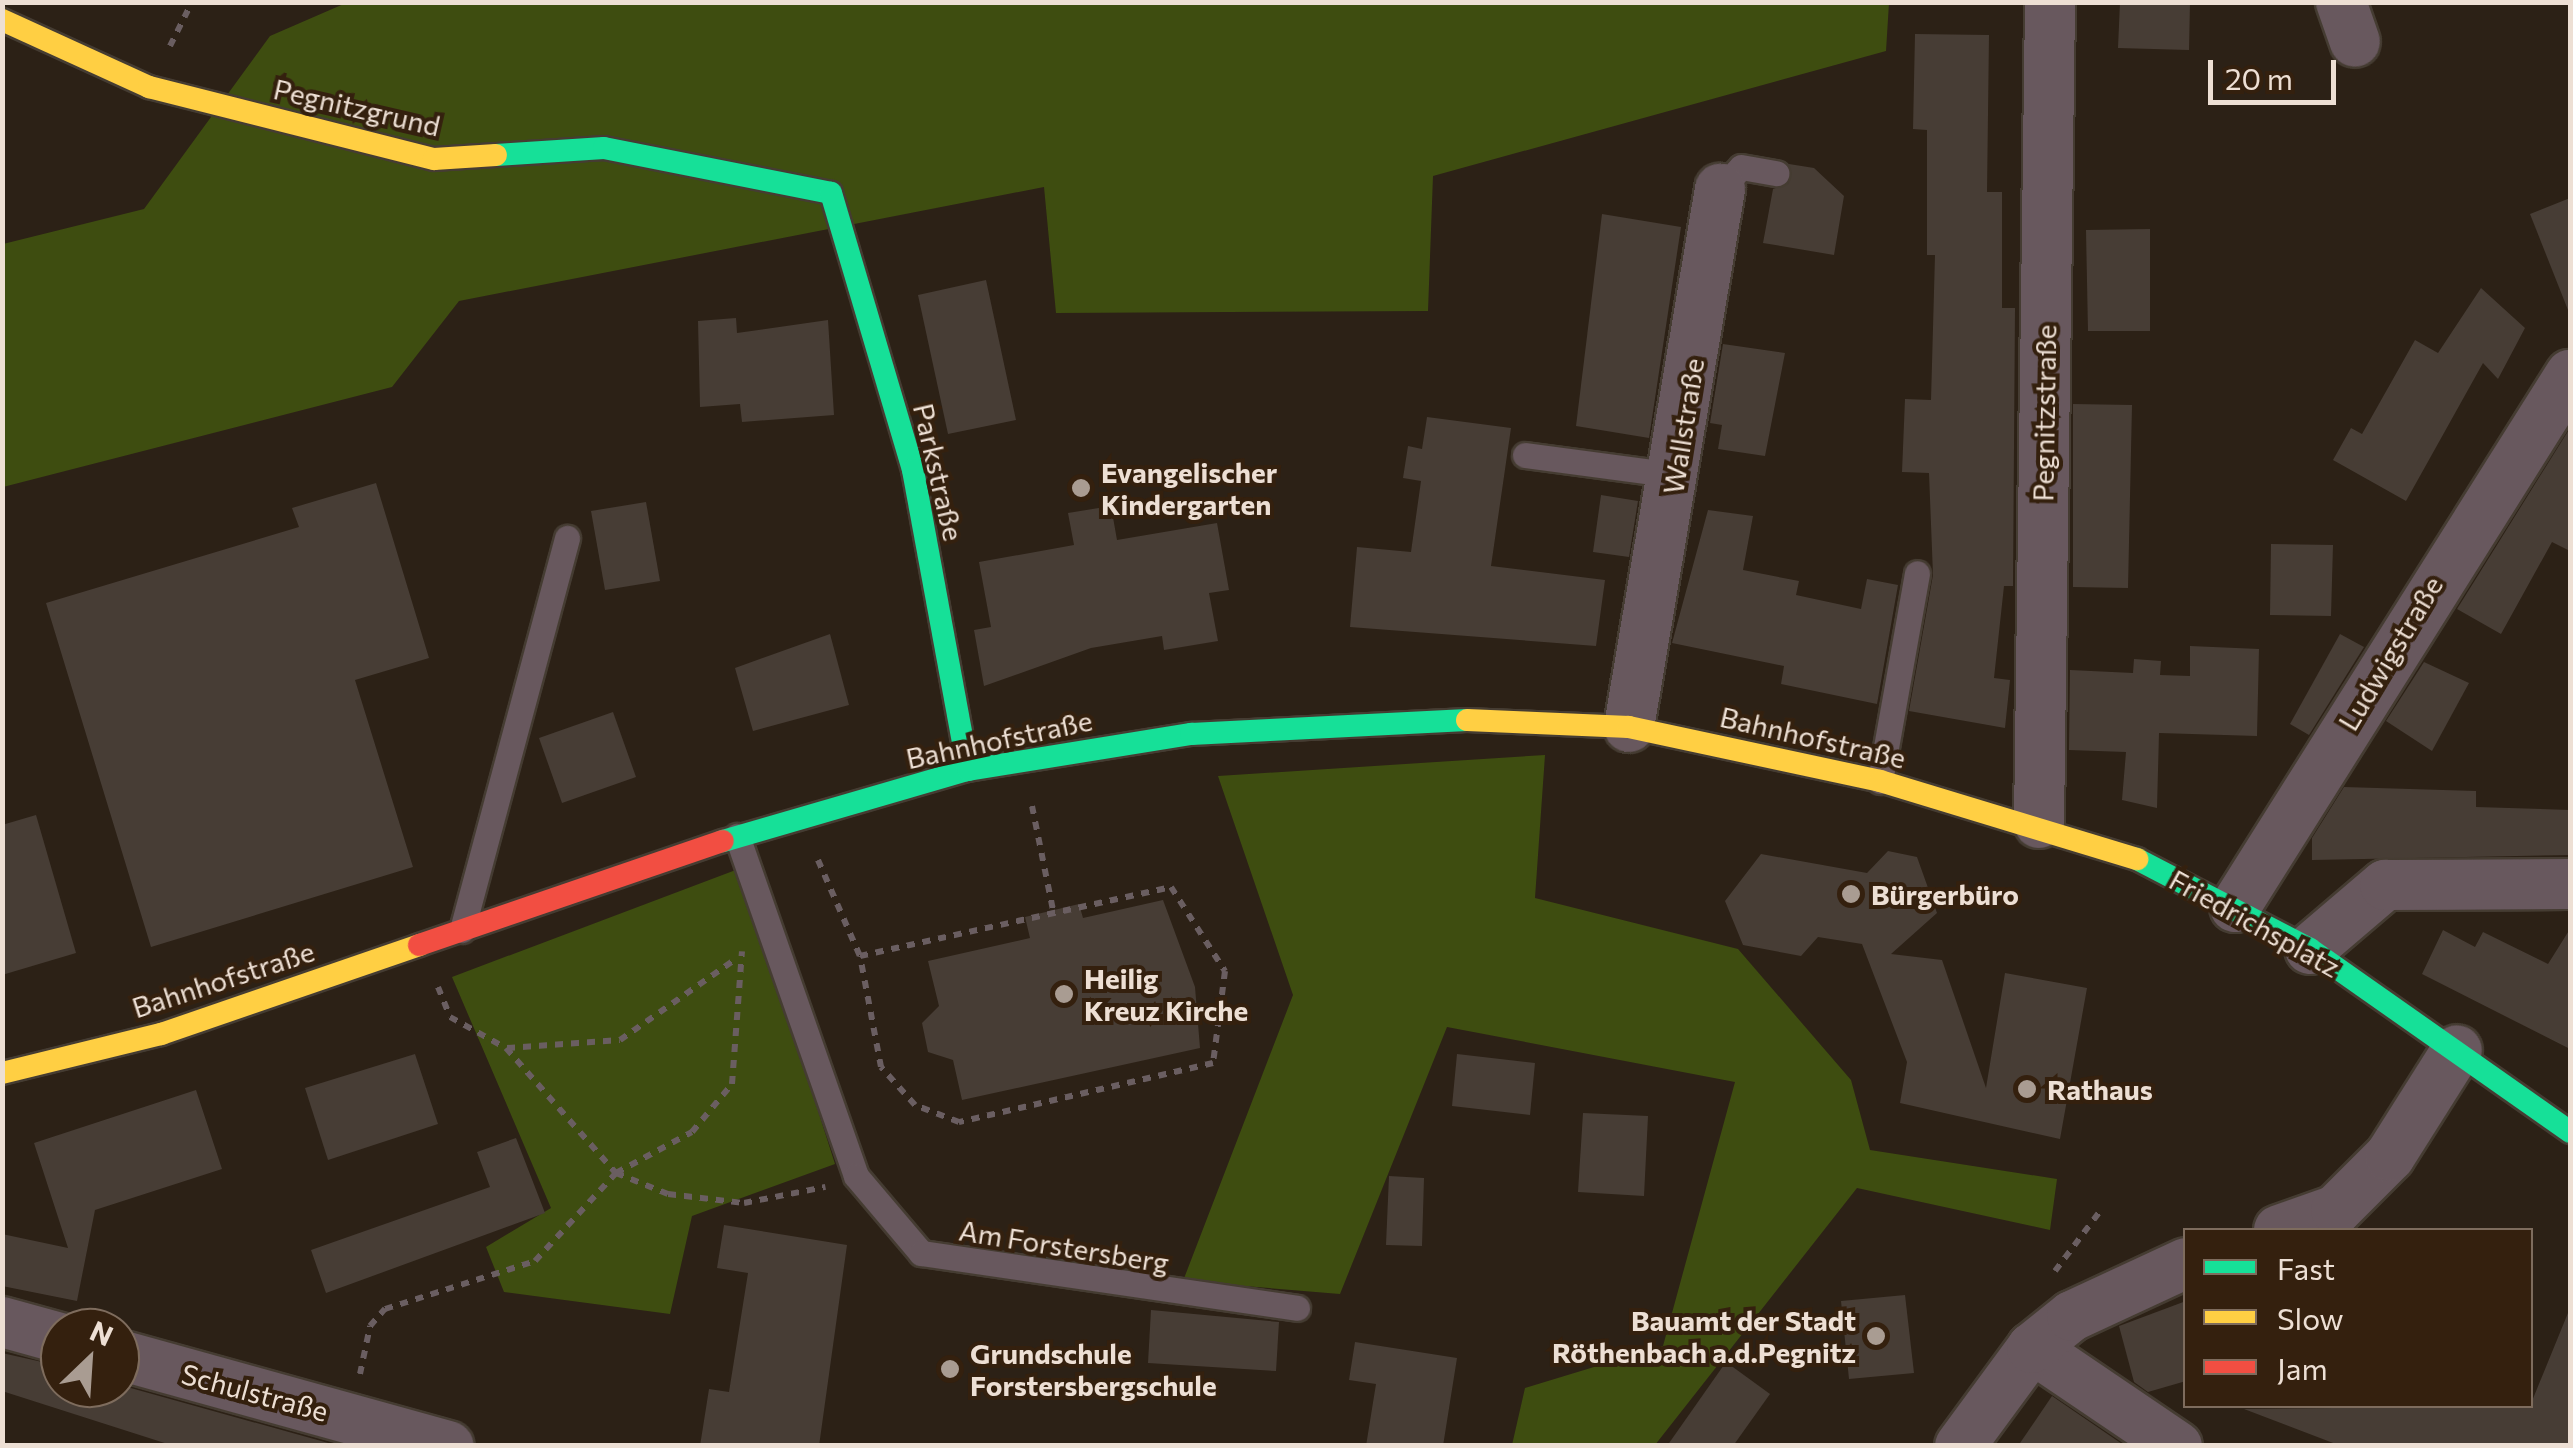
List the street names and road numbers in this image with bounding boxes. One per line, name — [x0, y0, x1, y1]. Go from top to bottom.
street label: Pegnitzgrund — [270, 72, 444, 142]
street label: Pegnitzstraße — [2026, 324, 2062, 502]
street label: Wallstraße — [1656, 356, 1710, 496]
street label: Parkstraße — [907, 400, 971, 544]
street label: Ludwigstraße — [2331, 570, 2449, 736]
street label: Bahnhofstraße — [1717, 699, 1909, 775]
street label: Bahnhofstraße — [903, 703, 1095, 775]
street label: Friedrichsplatz — [2164, 862, 2346, 984]
street label: Bahnhofstraße — [128, 934, 318, 1024]
street label: Am Forstersberg — [957, 1213, 1171, 1279]
street label: Schulstraße — [178, 1356, 332, 1428]

